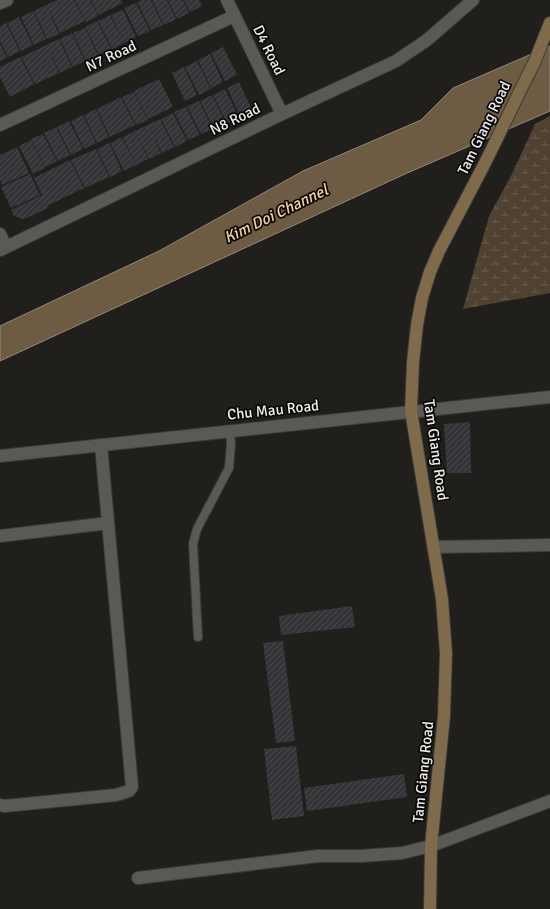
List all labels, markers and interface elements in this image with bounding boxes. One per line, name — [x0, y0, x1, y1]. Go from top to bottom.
street label: D4 Road — [249, 22, 289, 78]
street label: N7 Road — [83, 36, 139, 76]
street label: Tam Giang Road — [454, 78, 514, 178]
street label: N8 Road — [207, 99, 263, 139]
water label: Kim Doi Channel — [221, 180, 332, 248]
street label: Chu Mau Road — [226, 396, 320, 424]
street label: Tam Giang Road — [420, 398, 452, 502]
street label: Tam Giang Road — [409, 720, 437, 824]

